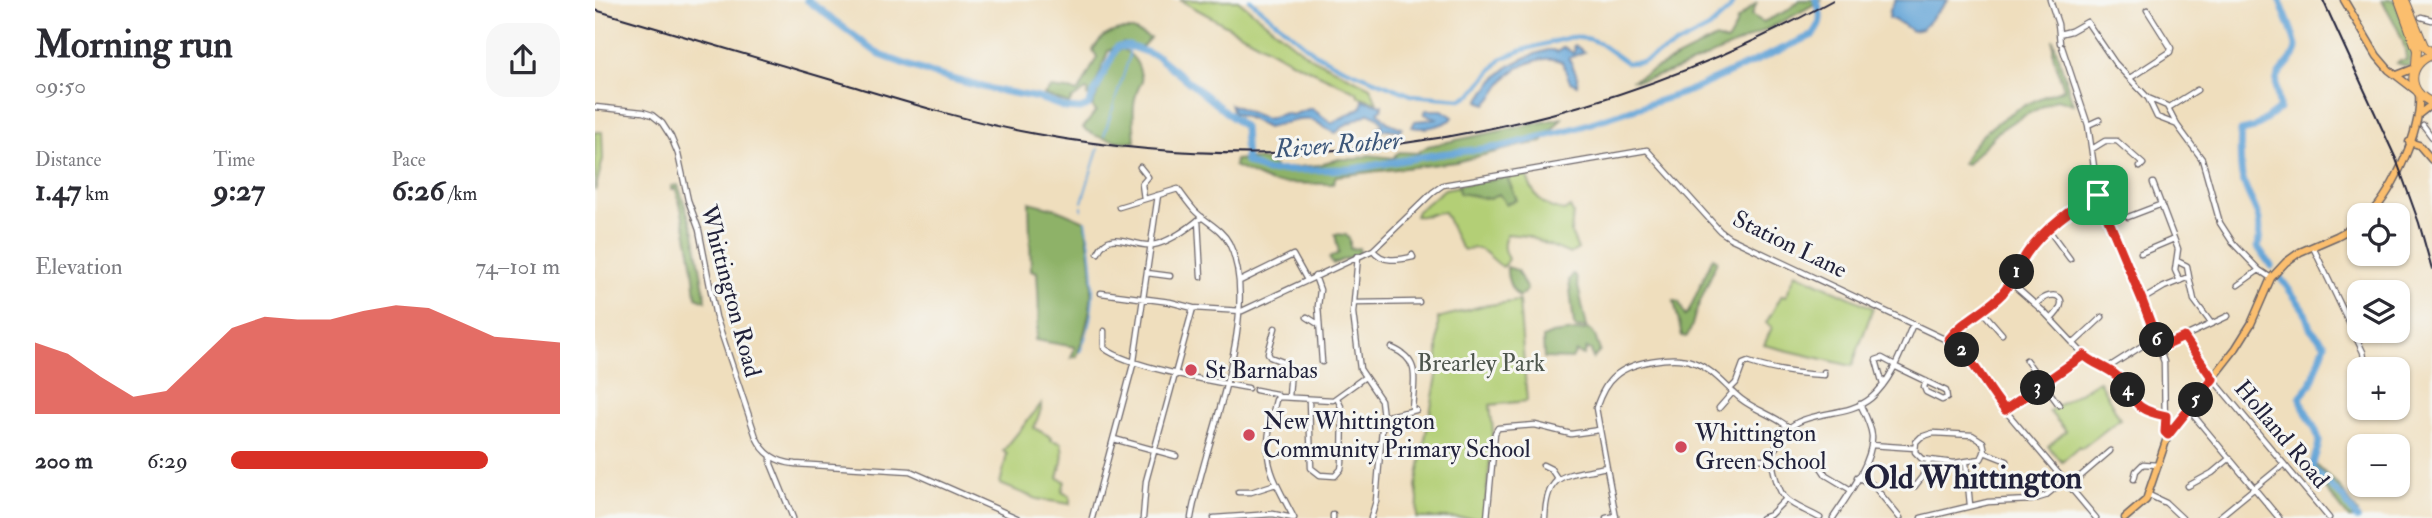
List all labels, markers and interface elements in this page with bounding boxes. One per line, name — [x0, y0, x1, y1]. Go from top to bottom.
text: Morning run — [35, 21, 233, 69]
button: share — [486, 23, 560, 97]
text: 09:50 — [35, 71, 86, 100]
water label: River Rother — [1273, 125, 1404, 165]
text: Distance — [35, 148, 101, 172]
text: Time — [213, 148, 255, 172]
text: Pace — [392, 148, 426, 172]
pin — [2068, 165, 2128, 225]
text: 1.47 — [35, 172, 81, 209]
text: 9:27 — [213, 172, 265, 209]
text: 6:26 — [392, 172, 445, 209]
icon: arrive — [2079, 176, 2117, 214]
text: km — [81, 182, 109, 206]
text: /km — [445, 182, 477, 206]
street label: Whittington Road — [692, 201, 768, 381]
street label: Station Lane — [1727, 203, 1852, 285]
map controls — [2347, 203, 2410, 497]
button: locate — [2347, 203, 2410, 266]
text: Elevation — [35, 252, 123, 281]
text: 74–101 m — [475, 252, 560, 281]
pin: 1 — [1999, 254, 2035, 290]
text: 1 — [2013, 259, 2020, 283]
button: layers — [2347, 280, 2410, 343]
pin: 6 — [2139, 322, 2175, 358]
text: 6 — [2152, 327, 2161, 351]
pin: 2 — [1945, 332, 1979, 368]
text: 2 — [1957, 337, 1966, 361]
park label: Brearley Park — [1417, 348, 1546, 379]
place label: St Barnabas — [1205, 355, 1318, 386]
button: + — [2347, 357, 2410, 420]
marker: St Barnabas — [1183, 362, 1199, 378]
pin: 3 — [2021, 370, 2055, 406]
pin: 4 — [2111, 372, 2145, 408]
street label: Holland Road — [2227, 374, 2336, 495]
text: 3 — [2034, 375, 2041, 399]
text: 4 — [2122, 377, 2133, 401]
pin: 5 — [2179, 382, 2213, 418]
text: 5 — [2191, 387, 2200, 411]
place label: New Whittington Community Primary School — [1263, 406, 1531, 465]
place label: Whittington Green School — [1694, 418, 1826, 477]
marker: New Whittington Community Primary School — [1241, 427, 1257, 443]
button: − — [2347, 434, 2410, 497]
marker: Whittington Green School — [1673, 439, 1689, 455]
text: 200 m — [35, 446, 93, 475]
text: 6:29 — [147, 446, 188, 475]
district label: Old Whittington — [1864, 458, 2083, 498]

